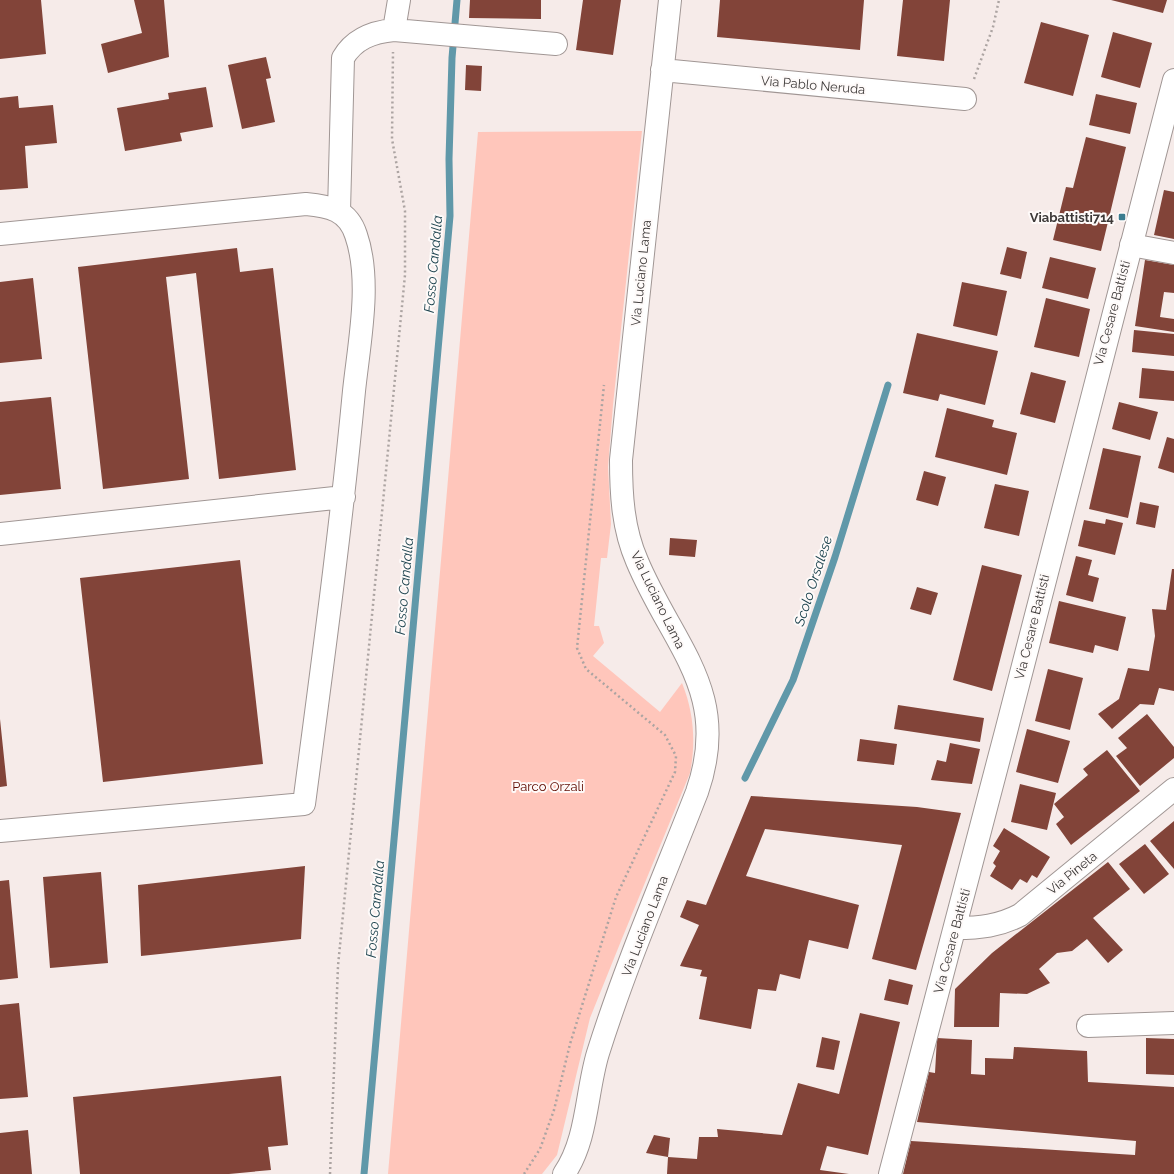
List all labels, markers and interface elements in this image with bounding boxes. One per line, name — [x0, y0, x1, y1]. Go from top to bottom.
street label: Via Pablo Neruda — [760, 73, 866, 97]
place label: Viabattisti714 — [1030, 210, 1114, 225]
marker: Viabattisti714 — [1117, 212, 1127, 222]
water label: Fosso Candalla — [421, 214, 445, 314]
street label: Via Luciano Lama — [628, 219, 654, 327]
street label: Via Cesare Battisti — [1091, 259, 1133, 367]
water label: Scolo Orsalese — [791, 533, 835, 629]
water label: Fosso Candalla — [392, 536, 416, 636]
street label: Via Luciano Lama — [628, 549, 688, 651]
street label: Via Cesare Battisti — [1012, 573, 1052, 681]
park label: Parco Orzali — [512, 779, 584, 794]
street label: Via Pineta — [1044, 848, 1100, 898]
water label: Fosso Candalla — [363, 859, 387, 959]
street label: Via Luciano Lama — [619, 873, 671, 979]
street label: Via Cesare Battisti — [931, 887, 973, 995]

